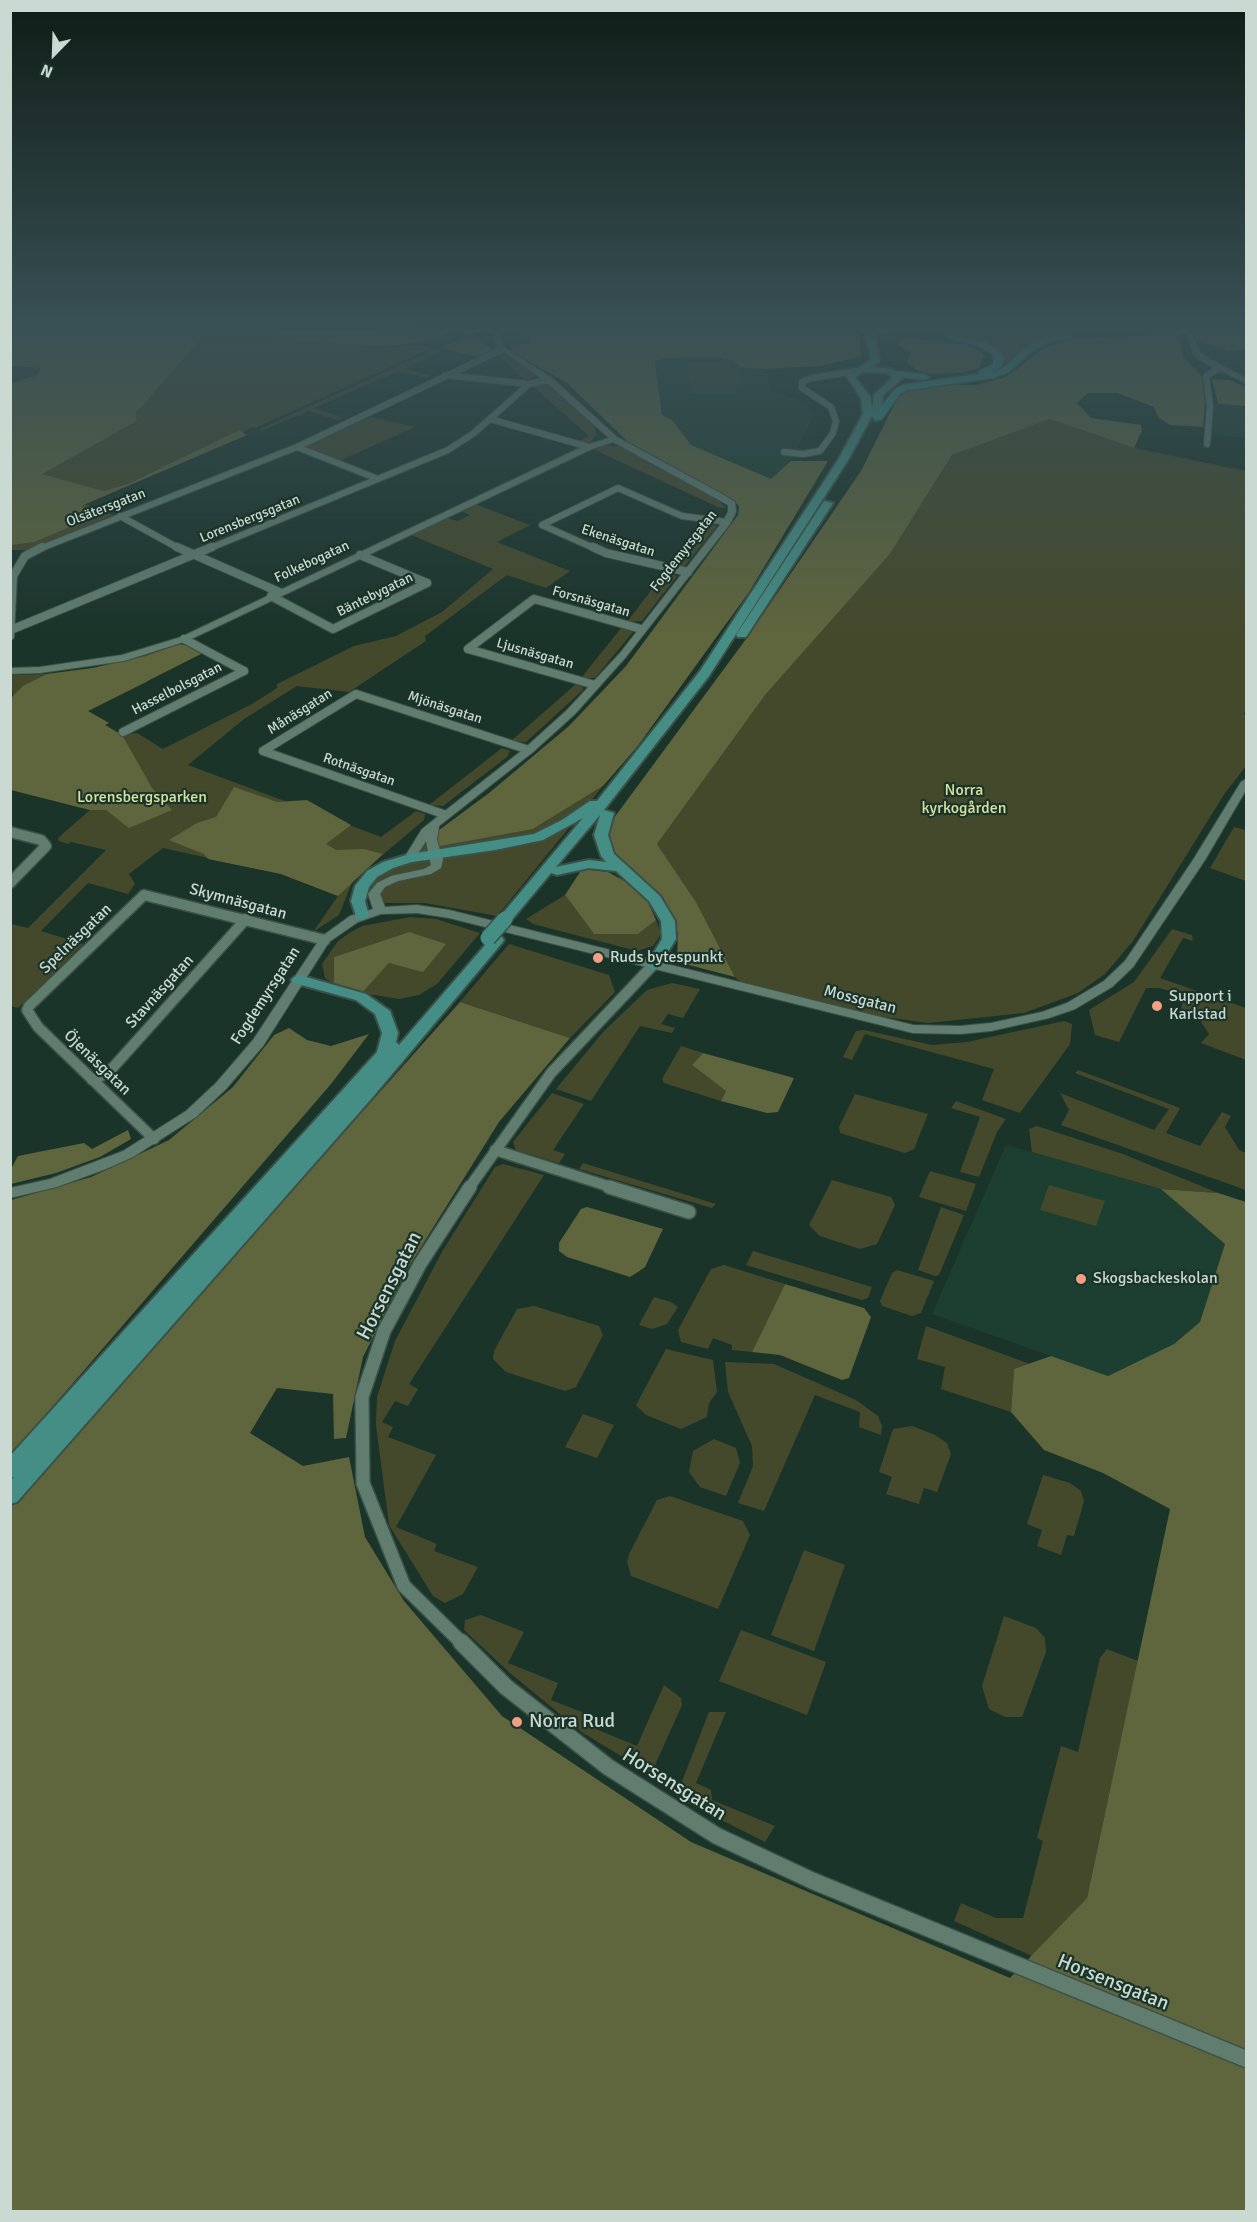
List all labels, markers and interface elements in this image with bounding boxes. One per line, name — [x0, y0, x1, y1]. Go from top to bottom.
north arrow — [24, 24, 84, 84]
text: N — [38, 59, 56, 82]
street label: Olsätersgatan — [64, 485, 148, 531]
street label: Lorensbergsgatan — [197, 491, 303, 547]
street label: Fogdemyrsgatan — [647, 507, 721, 595]
street label: Ekenäsgatan — [579, 521, 657, 561]
street label: Folkebogatan — [272, 537, 352, 587]
street label: Bäntebygatan — [334, 569, 416, 621]
street label: Forsnäsgatan — [550, 583, 632, 621]
street label: Ljusnäsgatan — [494, 635, 576, 673]
street label: Hasselbolsgatan — [129, 659, 225, 719]
street label: Månäsgatan — [264, 685, 336, 739]
street label: Mjönäsgatan — [406, 688, 484, 728]
street label: Rotnäsgatan — [321, 750, 397, 790]
park label: Norra kyrkogården — [922, 781, 1006, 819]
park label: Lorensbergsparken — [77, 788, 207, 808]
street label: Skymnäsgatan — [187, 880, 289, 924]
street label: Spelnäsgatan — [36, 900, 116, 978]
street label: Fogdemyrsgatan — [227, 943, 305, 1049]
place label: Ruds bytespunkt — [610, 948, 723, 968]
street label: Stavnäsgatan — [122, 951, 198, 1033]
marker: Ruds bytespunkt — [591, 951, 605, 965]
street label: Mossgatan — [822, 982, 898, 1018]
place label: Support i Karlstad — [1169, 987, 1232, 1025]
marker: Support i Karlstad — [1150, 999, 1164, 1013]
street label: Öjenäsgatan — [60, 1026, 134, 1100]
street label: Horsensgatan — [352, 1228, 428, 1344]
place label: Skogsbackeskolan — [1093, 1269, 1218, 1289]
marker: Skogsbackeskolan — [1074, 1272, 1088, 1286]
place label: Norra Rud — [529, 1710, 615, 1734]
marker: Norra Rud — [510, 1715, 524, 1729]
street label: Horsensgatan — [618, 1744, 730, 1826]
street label: Horsensgatan — [1054, 1950, 1172, 2016]

